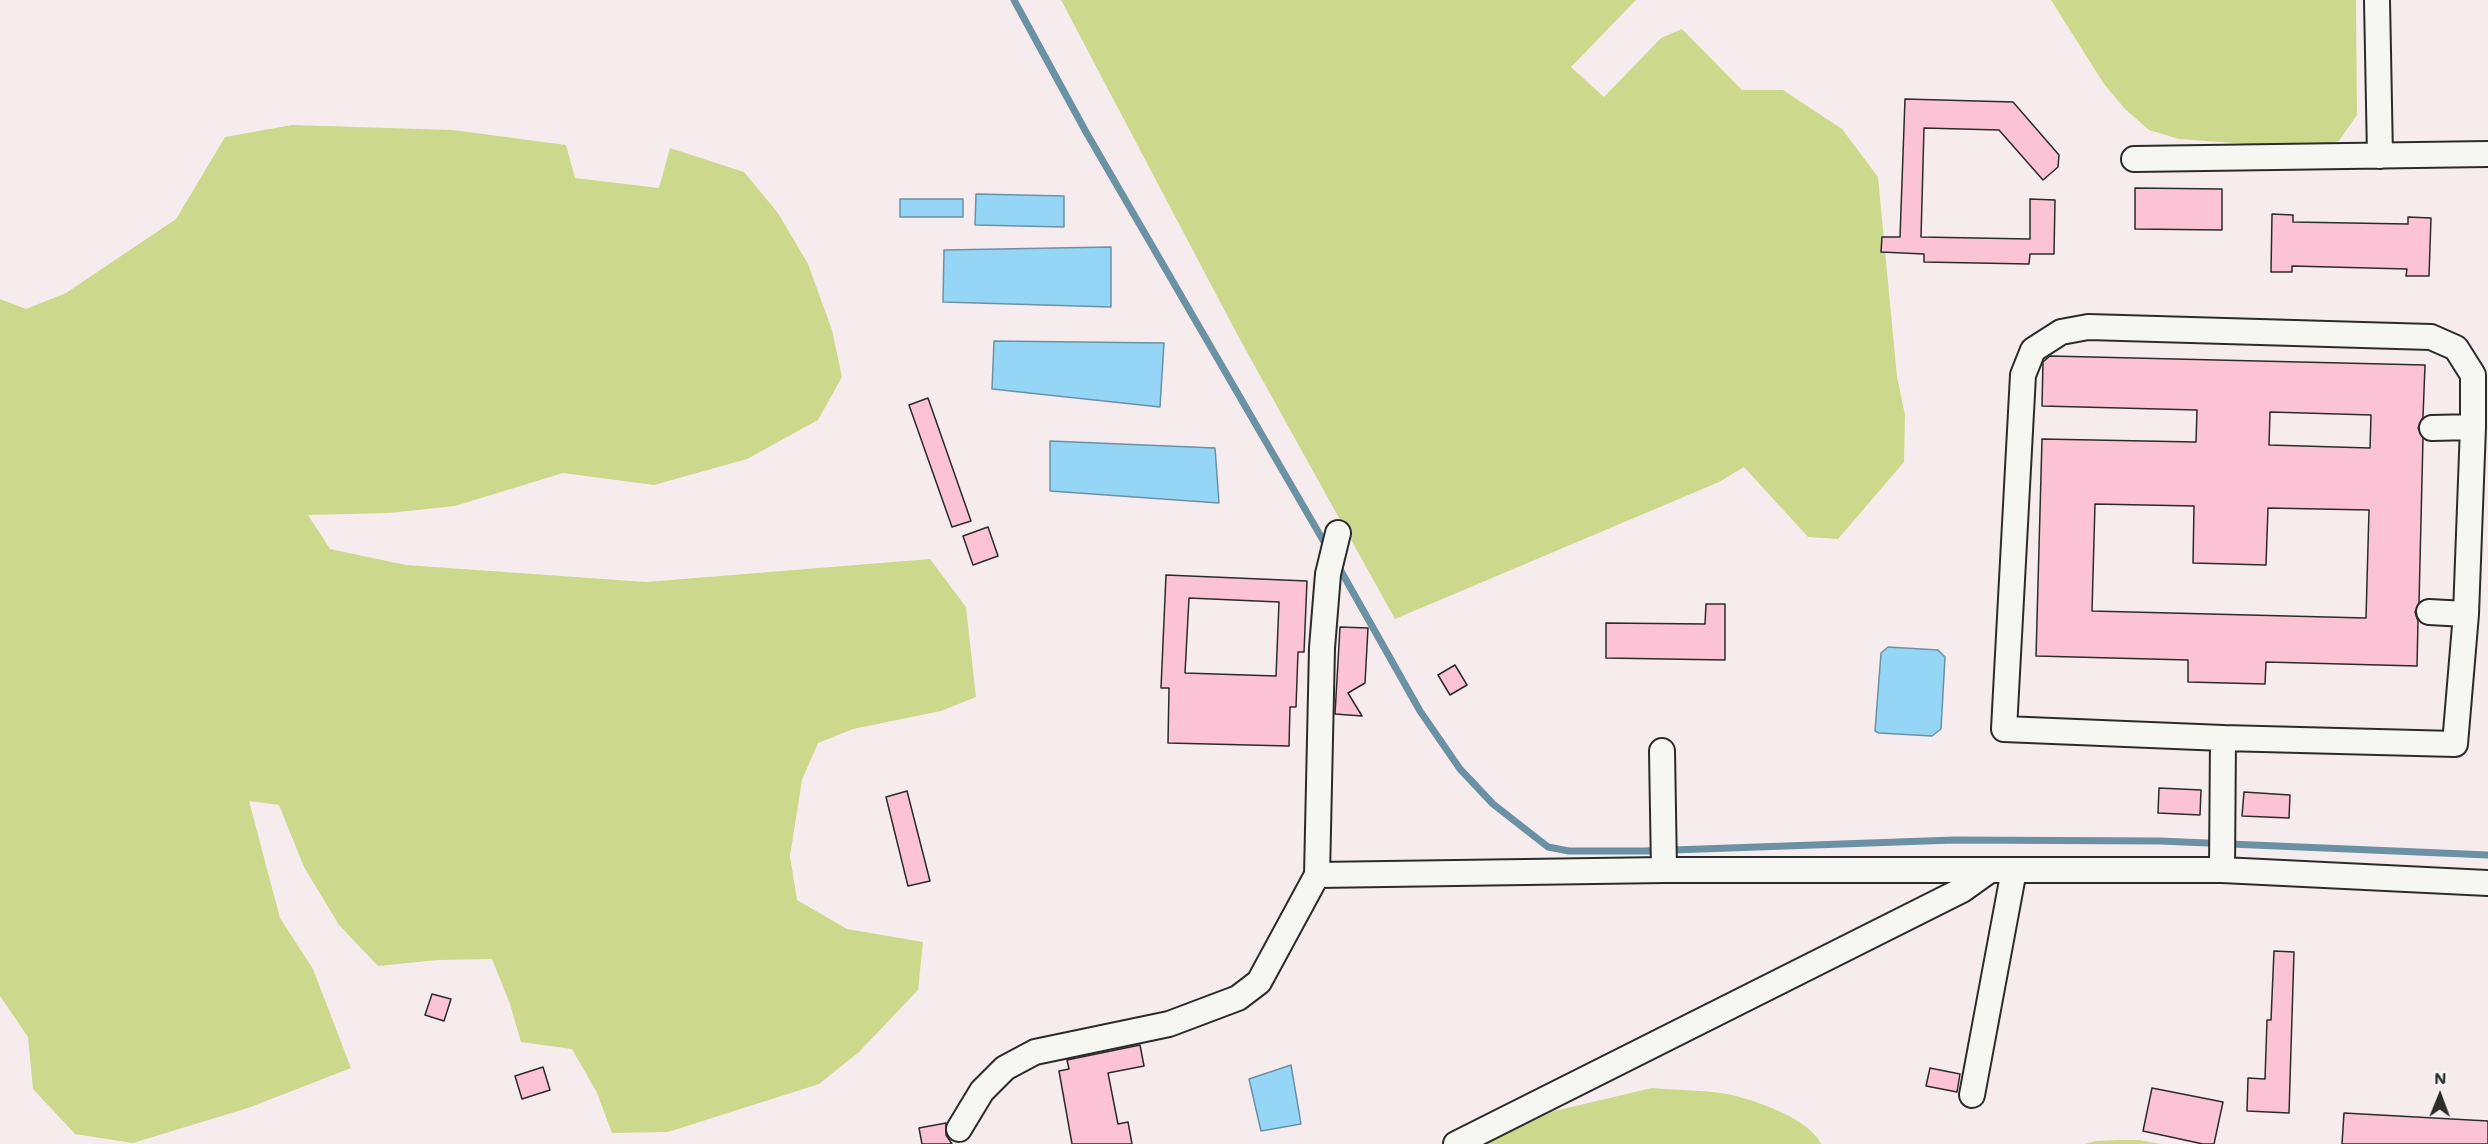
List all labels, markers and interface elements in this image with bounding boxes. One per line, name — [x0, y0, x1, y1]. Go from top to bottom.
north arrow — [2410, 1066, 2470, 1126]
text: N — [2434, 1067, 2447, 1088]

